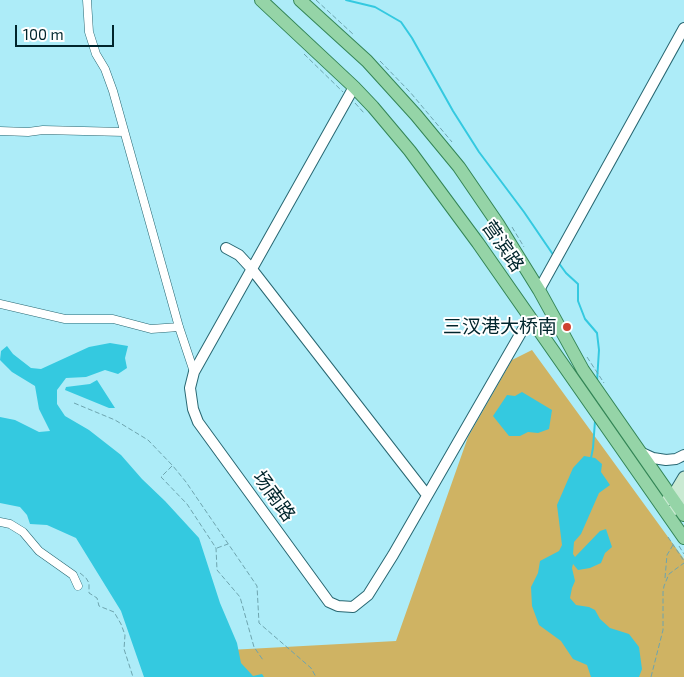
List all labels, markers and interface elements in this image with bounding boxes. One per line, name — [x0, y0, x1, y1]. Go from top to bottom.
scale bar — [18, 15, 116, 47]
text: 100 m — [23, 25, 64, 43]
street label: 营滨路 — [477, 216, 529, 276]
place label: 三汊港大桥南 — [443, 316, 557, 338]
marker: 三汊港大桥南 — [561, 321, 573, 333]
street label: 场南路 — [248, 466, 300, 526]

